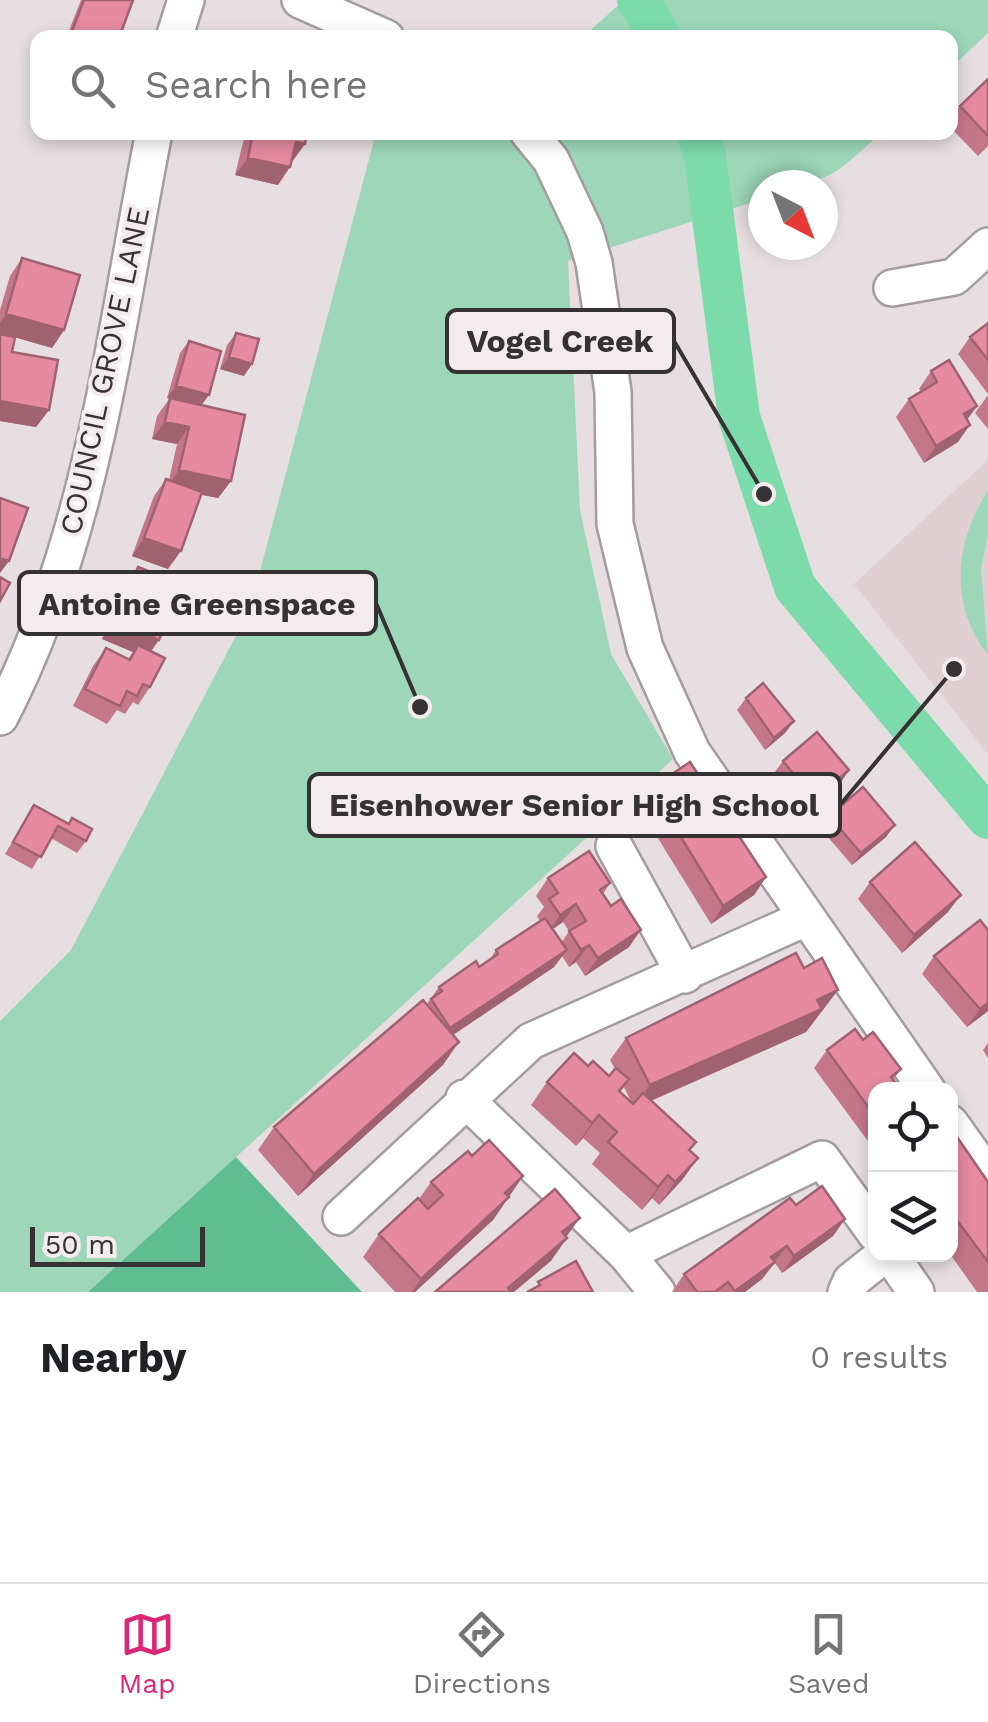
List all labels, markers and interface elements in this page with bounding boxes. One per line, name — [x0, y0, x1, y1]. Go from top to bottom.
search box — [30, 30, 958, 140]
icon: search — [65, 58, 120, 113]
text: Search here — [145, 63, 368, 107]
north arrow — [748, 170, 838, 260]
street label: COUNCIL GROVE LANE — [53, 204, 156, 538]
callout: Vogel Creek — [447, 310, 674, 372]
text: Vogel Creek — [467, 322, 654, 360]
callout: Antoine Greenspace — [19, 572, 376, 634]
text: Antoine Greenspace — [38, 585, 356, 623]
callout: Eisenhower Senior High School — [309, 774, 840, 836]
text: Eisenhower Senior High School — [329, 786, 820, 824]
map controls — [868, 1082, 958, 1262]
button: locate — [868, 1082, 958, 1172]
button: layers — [868, 1172, 958, 1262]
scale bar — [30, 1222, 205, 1266]
text: 50 m — [45, 1228, 115, 1261]
text: Nearby — [40, 1333, 187, 1382]
text: 0 results — [810, 1338, 948, 1376]
tab: Map — [119, 1607, 176, 1700]
tab: Directions — [413, 1607, 551, 1700]
tab: Saved — [788, 1607, 869, 1700]

